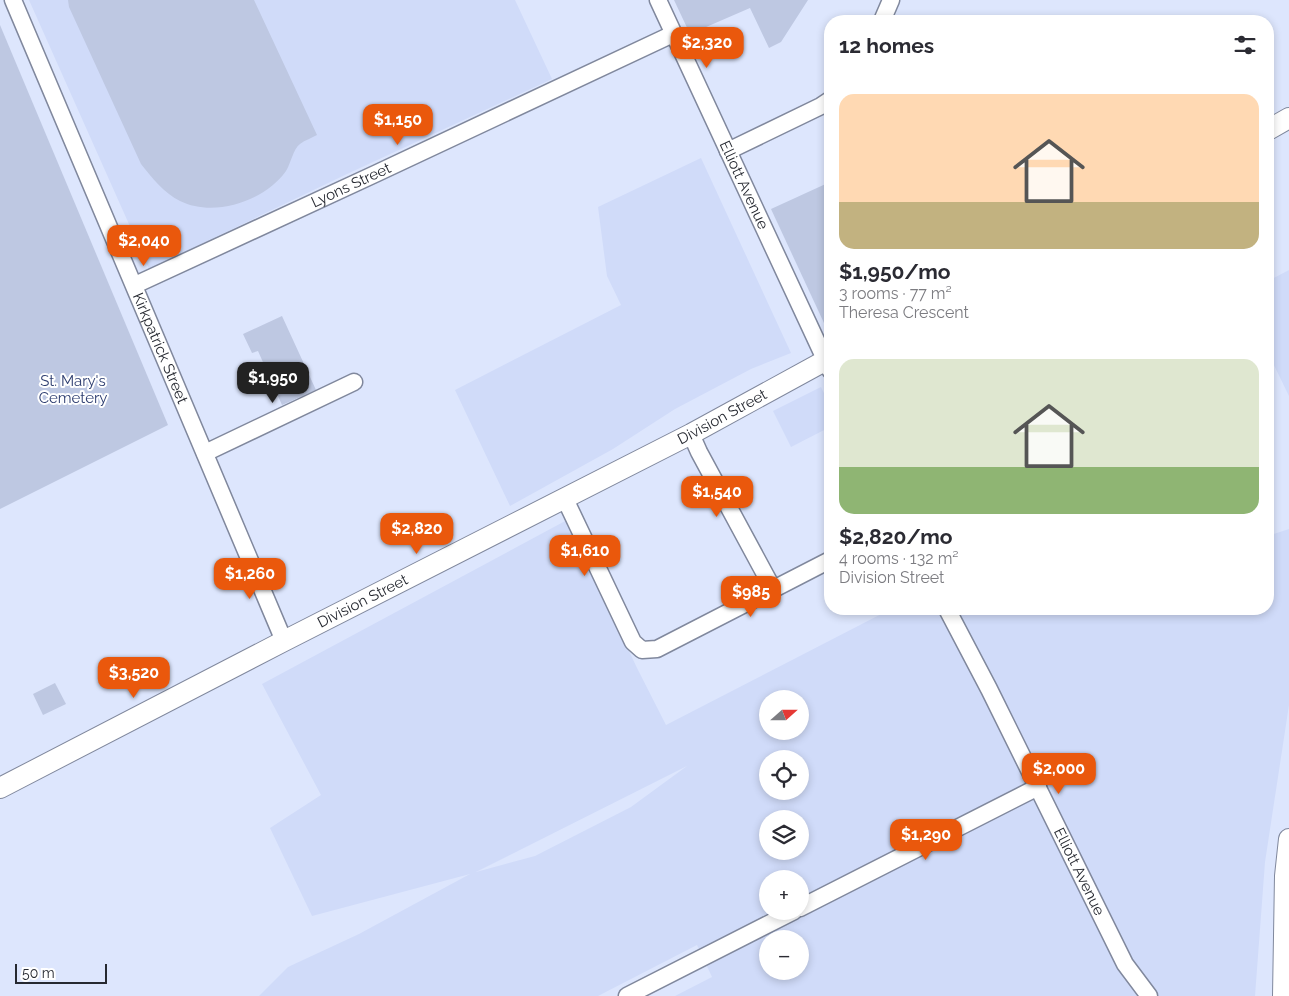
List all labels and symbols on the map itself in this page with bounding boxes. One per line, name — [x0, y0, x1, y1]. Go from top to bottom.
pin: $2,320 — [666, 27, 748, 69]
pin: $1,150 — [357, 104, 439, 146]
street label: Elliott Avenue — [716, 138, 772, 232]
street label: Lyons Street — [308, 159, 394, 211]
pin: $2,040 — [103, 224, 185, 267]
street label: Kirkpatrick Street — [129, 290, 192, 406]
pin: $1,950 — [232, 362, 314, 404]
park label: St. Mary's Cemetery — [39, 372, 107, 407]
street label: Division Street — [675, 385, 770, 448]
pin: $1,540 — [676, 476, 758, 518]
pin: $2,820 — [376, 512, 458, 555]
pin: $1,610 — [544, 534, 626, 577]
pin: $1,260 — [209, 558, 291, 600]
street label: Division Street — [314, 571, 411, 631]
pin: $985 — [721, 576, 781, 618]
pin: $3,520 — [93, 656, 175, 699]
north arrow — [759, 690, 809, 740]
pin: $2,000 — [1018, 752, 1100, 795]
pin: $1,290 — [885, 818, 967, 861]
street label: Elliott Avenue — [1050, 825, 1109, 919]
scale bar — [15, 961, 108, 984]

